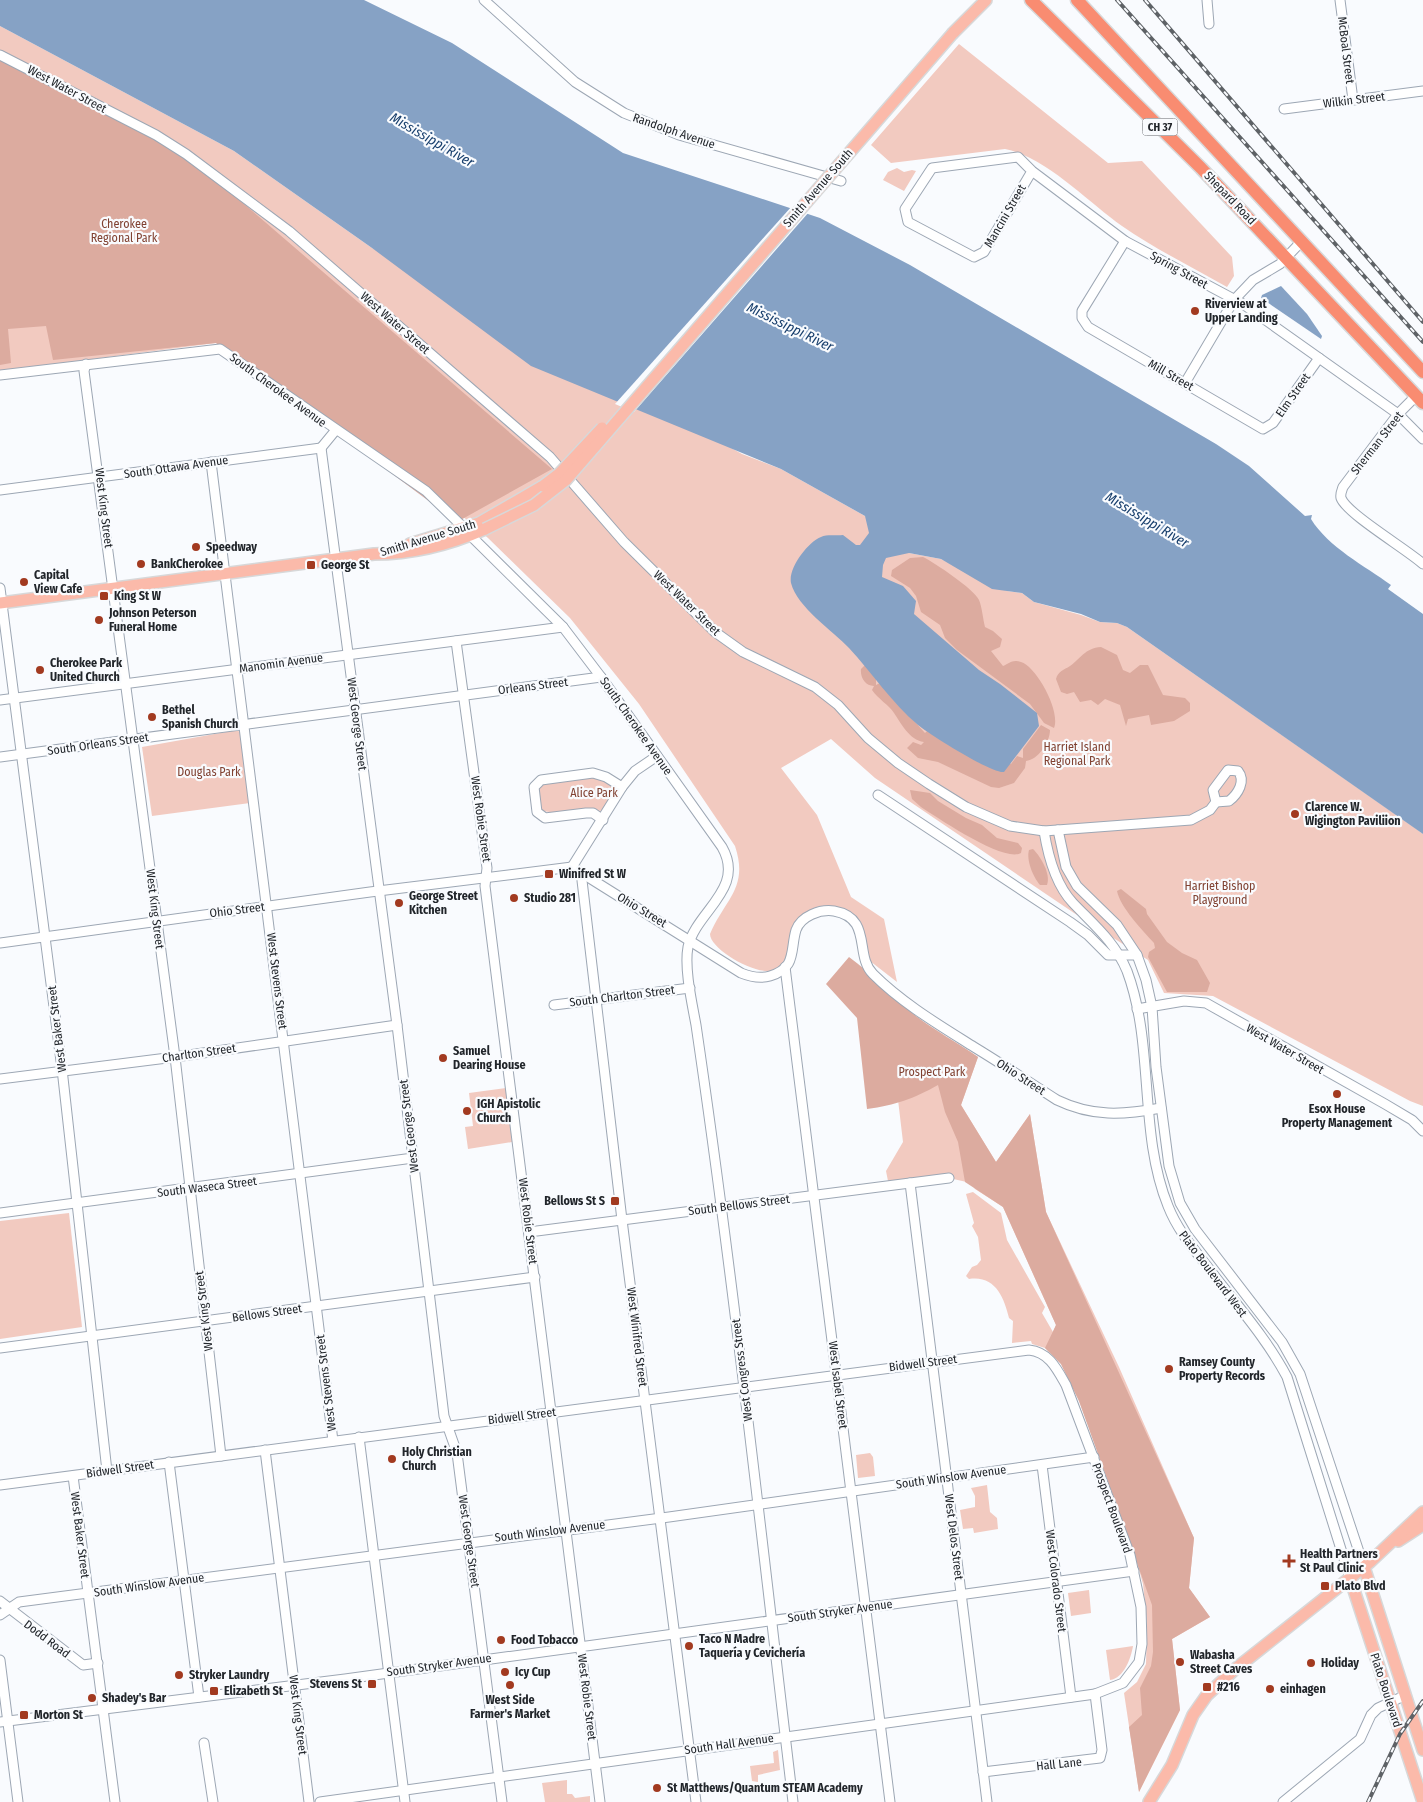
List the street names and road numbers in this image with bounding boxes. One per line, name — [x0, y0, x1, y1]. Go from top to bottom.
street label: McBoal Street — [1335, 16, 1357, 85]
street label: West Water Street — [25, 62, 109, 116]
street label: Wilkin Street — [1322, 89, 1386, 111]
street label: Randolph Avenue — [631, 110, 717, 152]
road number: CH 37 — [1142, 118, 1178, 136]
street label: Smith Avenue South — [780, 146, 856, 230]
street label: Shepard Road — [1201, 169, 1259, 227]
street label: Mancini Street — [981, 182, 1029, 250]
street label: Spring Street — [1148, 248, 1210, 292]
street label: West Water Street — [357, 289, 433, 357]
street label: South Cherokee Avenue — [227, 350, 329, 430]
street label: Mill Street — [1146, 356, 1196, 394]
street label: Elm Street — [1273, 370, 1313, 420]
street label: Sherman Street — [1348, 409, 1406, 477]
street label: South Ottawa Avenue — [123, 453, 229, 481]
street label: West King Street — [92, 467, 116, 549]
street label: Smith Avenue South — [379, 517, 477, 559]
street label: West Water Street — [651, 568, 723, 638]
street label: Manomin Avenue — [238, 650, 324, 676]
street label: South Cherokee Avenue — [597, 674, 675, 778]
street label: Orleans Street — [497, 675, 569, 697]
street label: West George Street — [344, 677, 370, 771]
street label: South Orleans Street — [47, 730, 150, 758]
street label: West Robie Street — [468, 775, 494, 863]
street label: West King Street — [143, 868, 167, 950]
street label: Ohio Street — [615, 890, 669, 930]
street label: Ohio Street — [209, 900, 265, 920]
street label: West Stevens Street — [264, 932, 290, 1030]
street label: South Charlton Street — [569, 983, 675, 1009]
street label: West Baker Street — [45, 985, 69, 1073]
street label: West Water Street — [1244, 1021, 1326, 1077]
street label: Charlton Street — [161, 1041, 237, 1065]
street label: Ohio Street — [994, 1056, 1048, 1098]
street label: West George Street — [396, 1079, 422, 1173]
street label: South Waseca Street — [156, 1174, 258, 1200]
street label: West Robie Street — [516, 1177, 540, 1265]
street label: South Bellows Street — [688, 1192, 791, 1218]
street label: Plato Boulevard West — [1176, 1228, 1250, 1320]
street label: West King Street — [192, 1270, 216, 1352]
street label: West Winifred Street — [624, 1286, 650, 1388]
street label: Bellows Street — [231, 1301, 303, 1325]
street label: West Congress Street — [729, 1318, 755, 1422]
street label: West Stevens Street — [313, 1334, 339, 1432]
street label: West Isabel Street — [826, 1340, 850, 1430]
street label: Bidwell Street — [888, 1352, 958, 1374]
street label: Bidwell Street — [487, 1405, 557, 1427]
street label: Bidwell Street — [85, 1457, 155, 1481]
street label: Prospect Boulevard — [1089, 1461, 1135, 1555]
street label: South Winslow Avenue — [895, 1462, 1007, 1492]
street label: West Baker Street — [68, 1491, 92, 1579]
street label: West Delos Street — [942, 1493, 966, 1581]
street label: West George Street — [456, 1494, 482, 1588]
street label: South Winslow Avenue — [494, 1517, 606, 1545]
street label: West Colorado Street — [1043, 1529, 1069, 1633]
street label: South Winslow Avenue — [93, 1570, 205, 1600]
street label: South Stryker Avenue — [787, 1597, 893, 1625]
street label: Dodd Road — [21, 1617, 73, 1661]
street label: South Stryker Avenue — [386, 1651, 492, 1679]
street label: Plato Boulevard — [1367, 1651, 1405, 1729]
street label: West Robie Street — [575, 1653, 599, 1741]
street label: West King Street — [286, 1674, 310, 1756]
street label: South Hall Avenue — [684, 1731, 775, 1757]
street label: Hall Lane — [1036, 1755, 1082, 1773]

